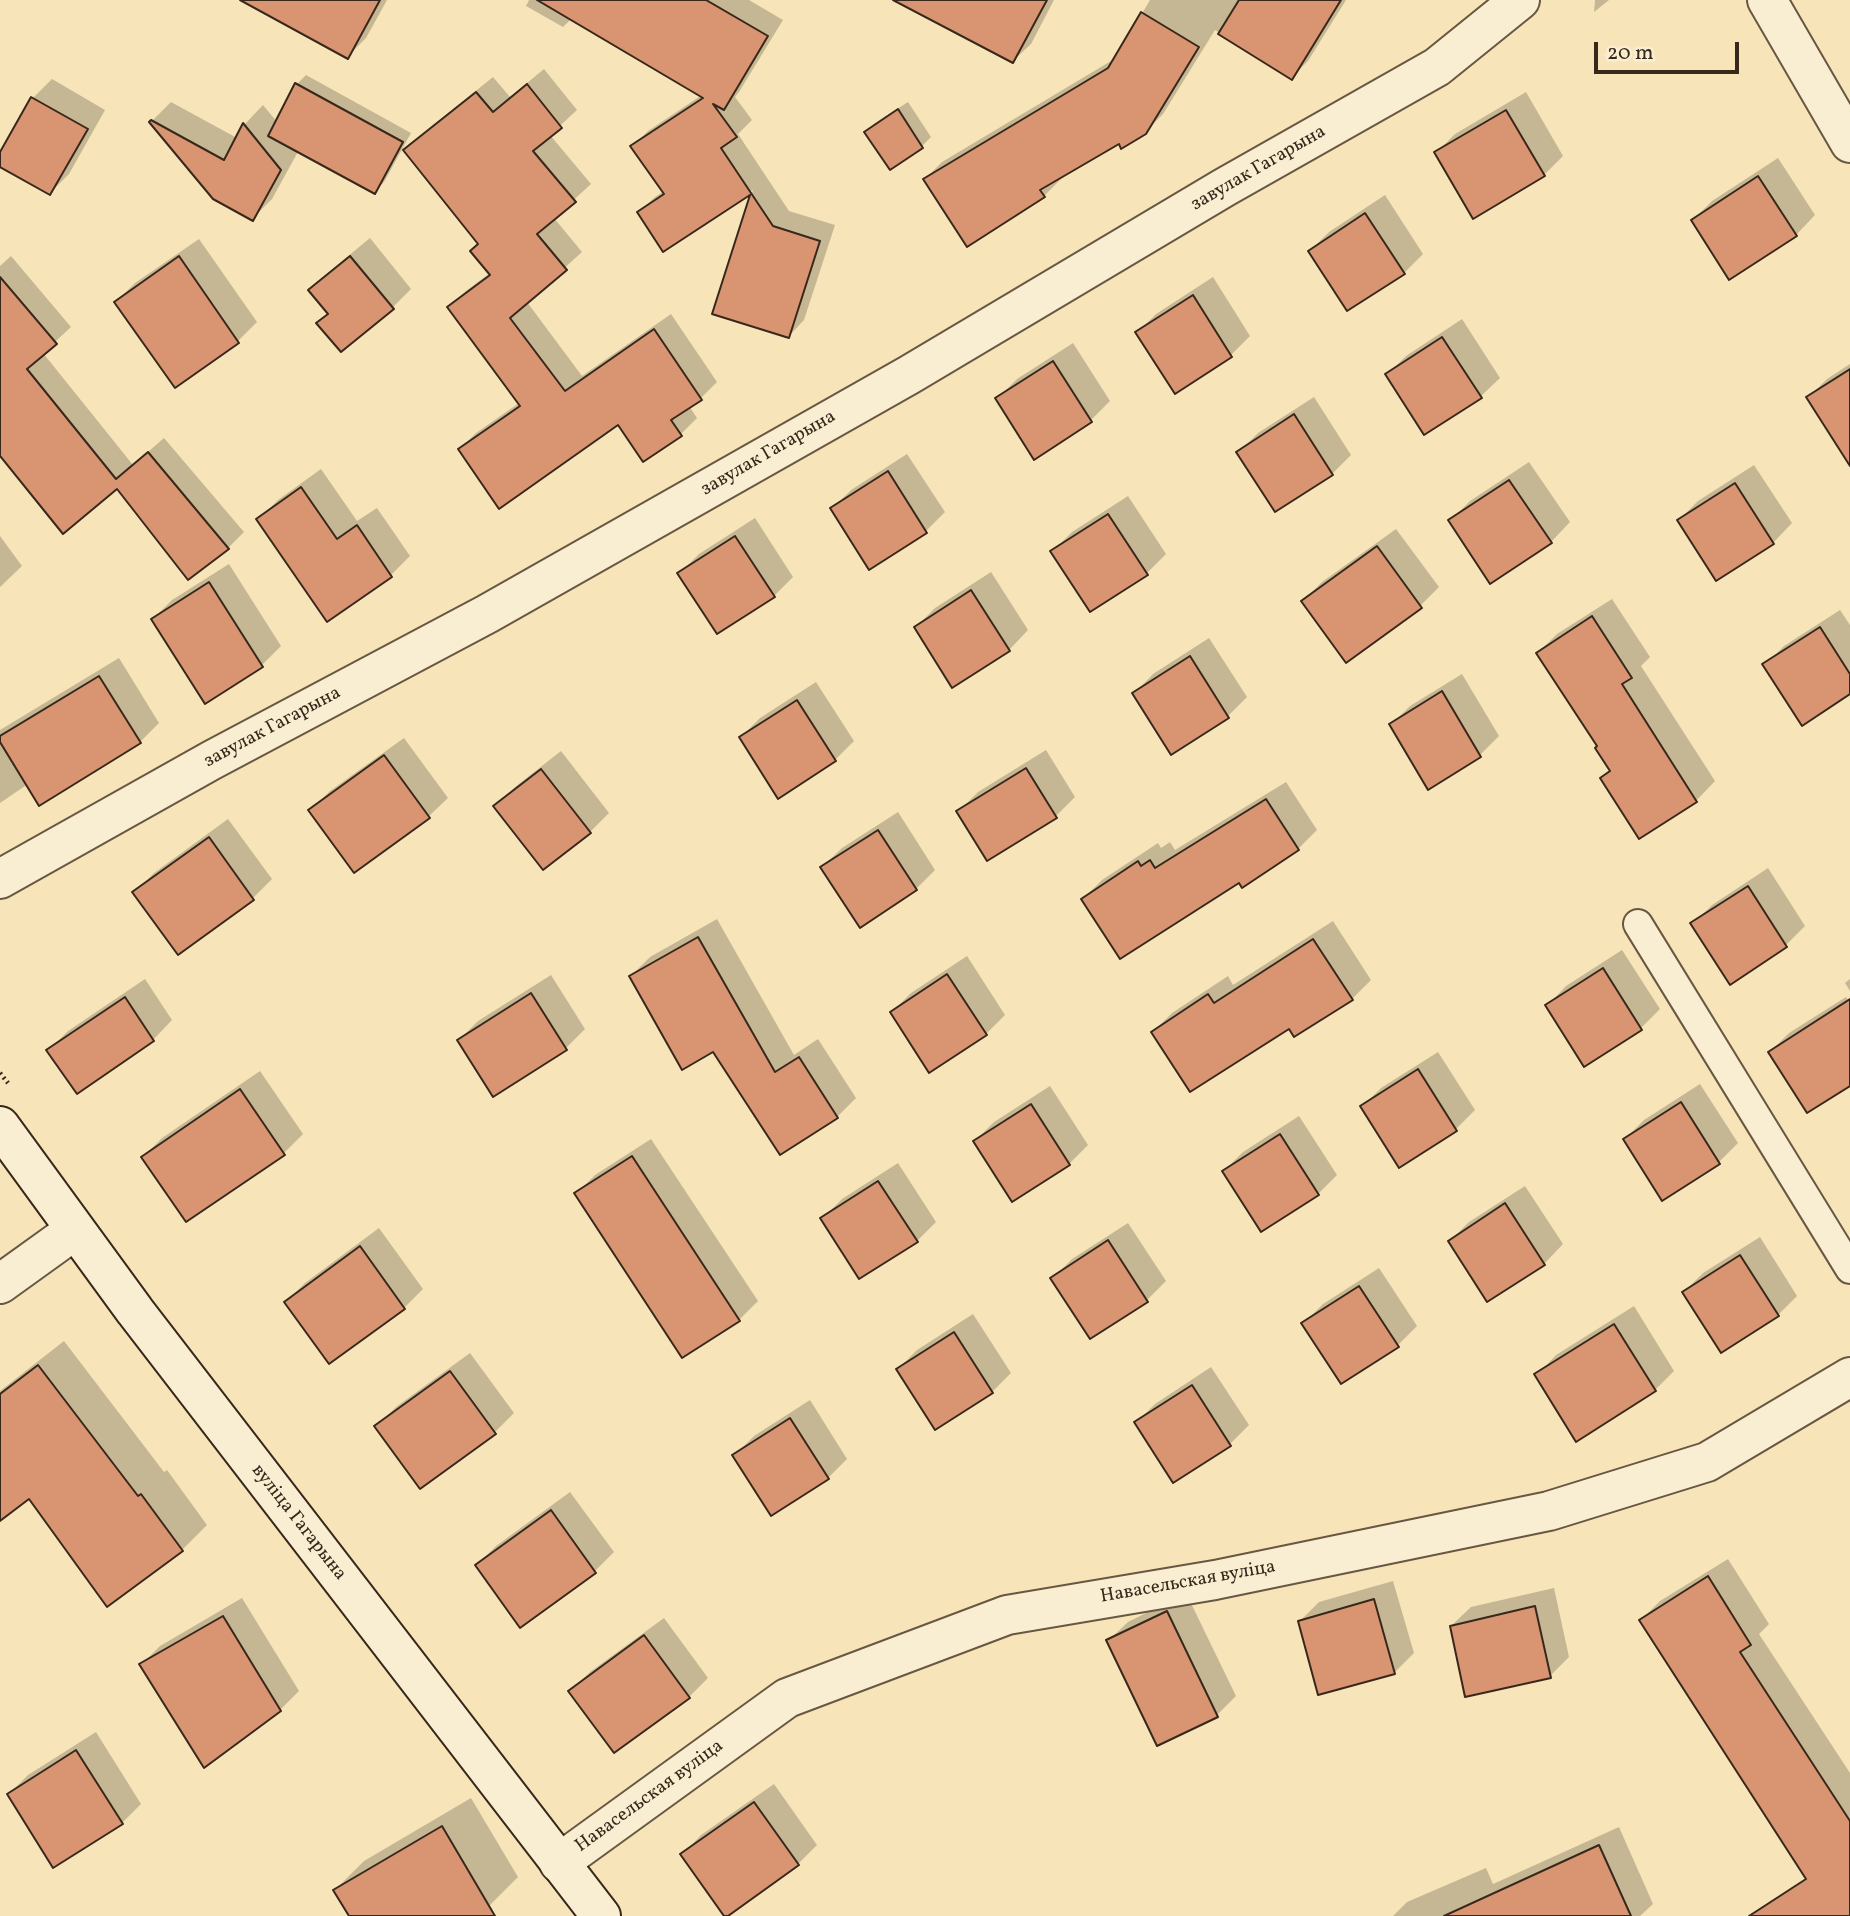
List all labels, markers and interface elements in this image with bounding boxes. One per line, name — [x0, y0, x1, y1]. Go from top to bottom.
scale bar — [1598, 28, 1743, 72]
text: 20 m — [1607, 39, 1653, 68]
street label: завулак Гагарына — [1188, 121, 1330, 217]
street label: завулак Гагарына — [698, 406, 840, 502]
street label: завулак Гагарына — [201, 682, 345, 774]
street label: вуліца Гагарына — [246, 1460, 350, 1586]
street label: Навасельская вуліца — [1099, 1556, 1277, 1610]
street label: Навасельская вуліца — [571, 1736, 729, 1858]

